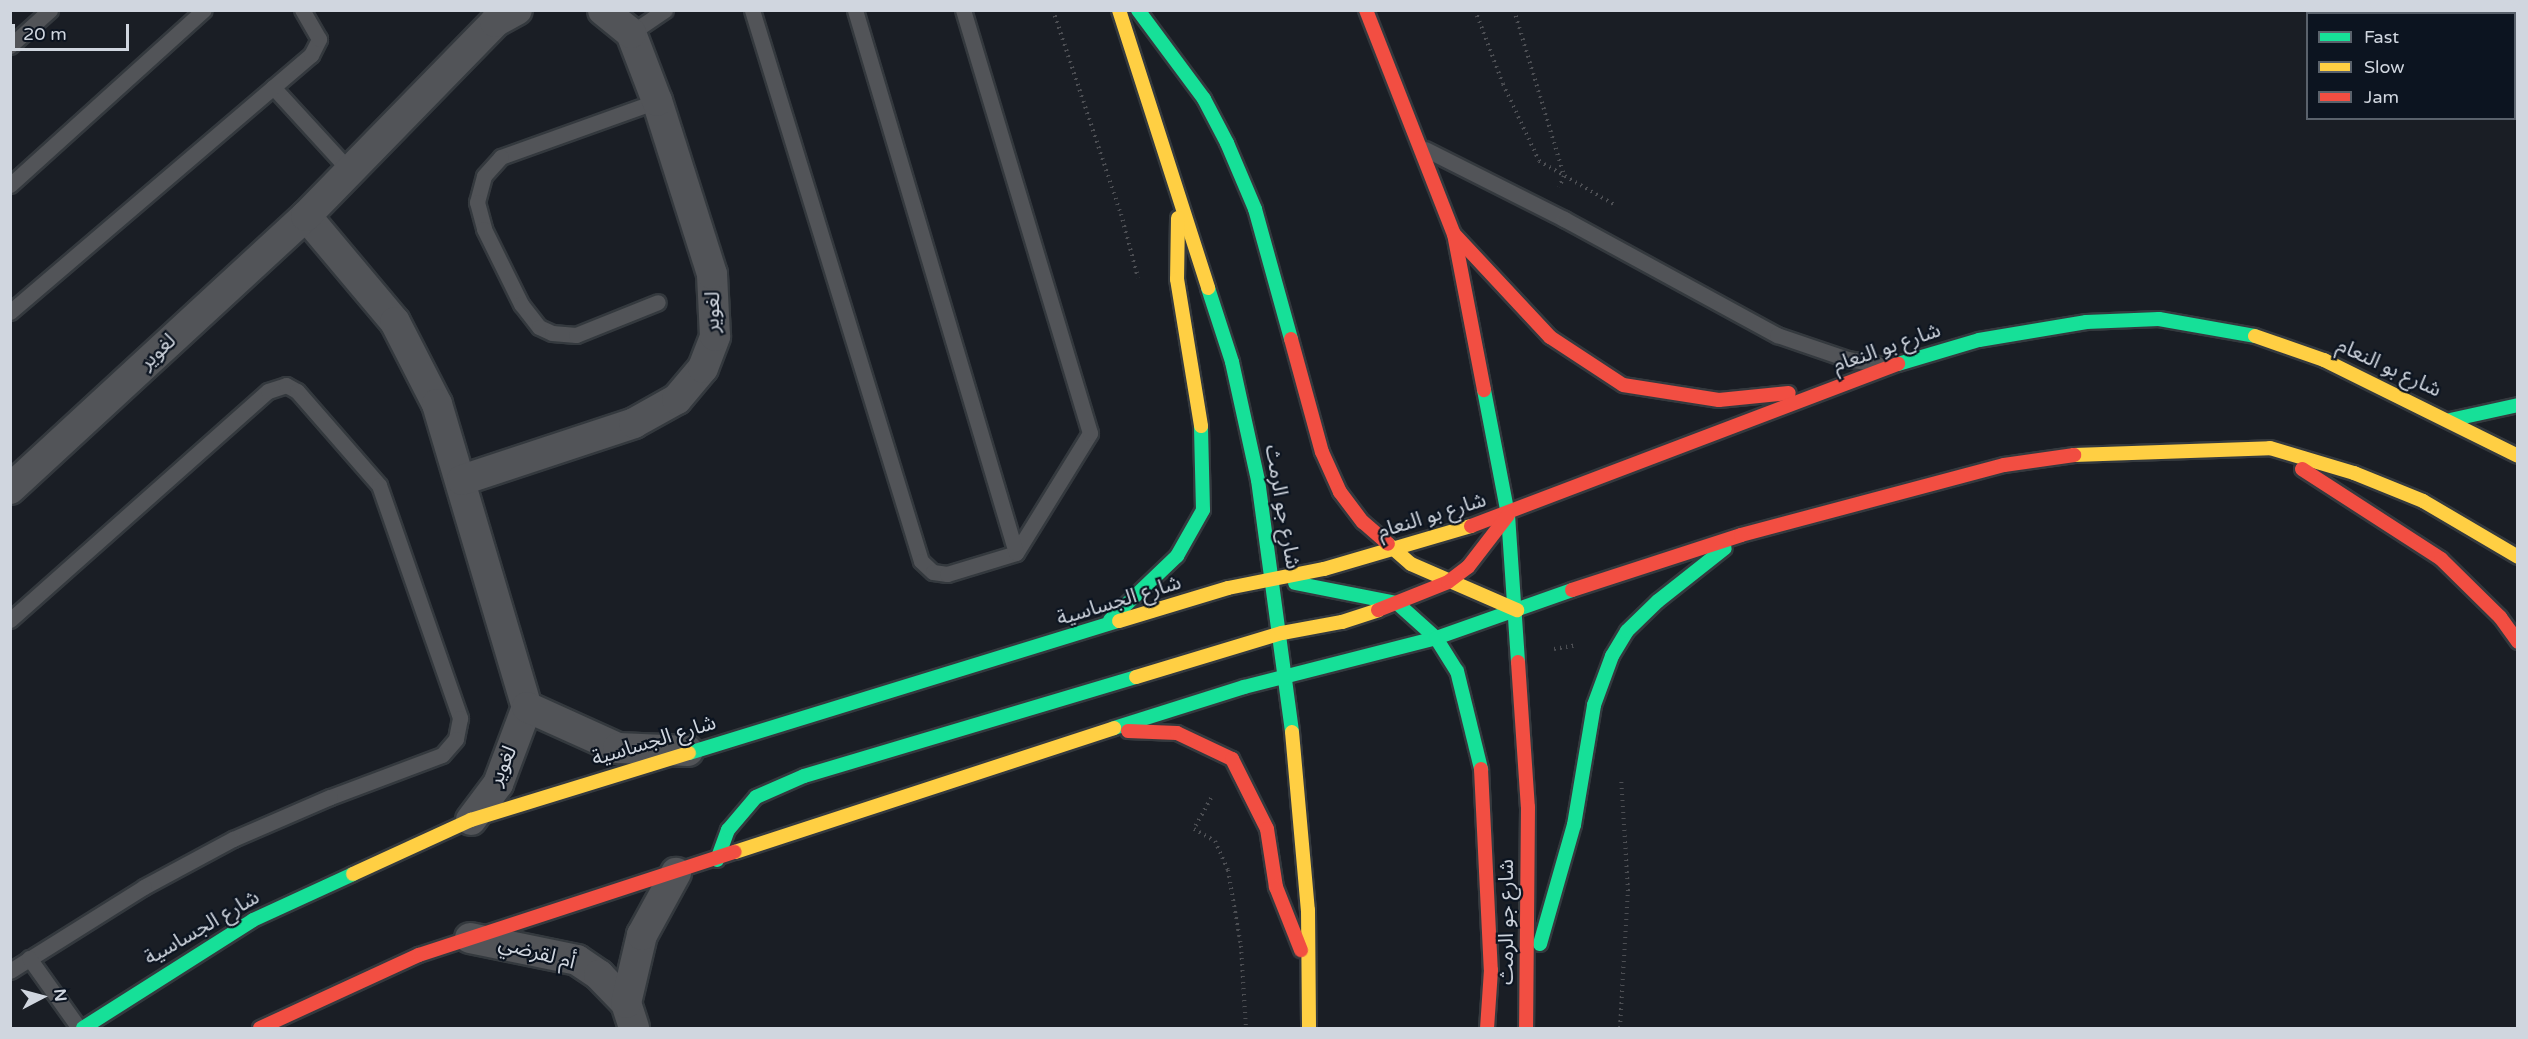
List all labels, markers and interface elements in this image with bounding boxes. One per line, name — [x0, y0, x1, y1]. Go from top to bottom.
scale bar — [15, 12, 132, 50]
legend — [2306, 12, 2516, 120]
text: 20 m — [23, 23, 67, 45]
text: Fast — [2364, 26, 2399, 48]
text: Slow — [2364, 56, 2405, 78]
text: Jam — [2364, 86, 2399, 108]
street label: لغوير — [700, 291, 726, 333]
street label: شارع بو النعام — [1830, 318, 1944, 378]
street label: لغوير — [134, 329, 182, 375]
street label: شارع بو النعام — [2333, 333, 2445, 403]
street label: شارع جو الرمث — [1259, 443, 1305, 571]
street label: شارع بو النعام — [1375, 488, 1489, 544]
street label: شارع الجساسية — [1054, 570, 1184, 632]
street label: شارع الجساسية — [589, 710, 719, 772]
street label: لغوير — [483, 742, 523, 790]
street label: شارع جو الرمث — [1494, 859, 1520, 985]
street label: شارع الجساسية — [140, 885, 264, 971]
street label: أم لقرضي — [496, 931, 578, 975]
north arrow — [12, 967, 72, 1027]
text: N — [49, 988, 71, 1003]

